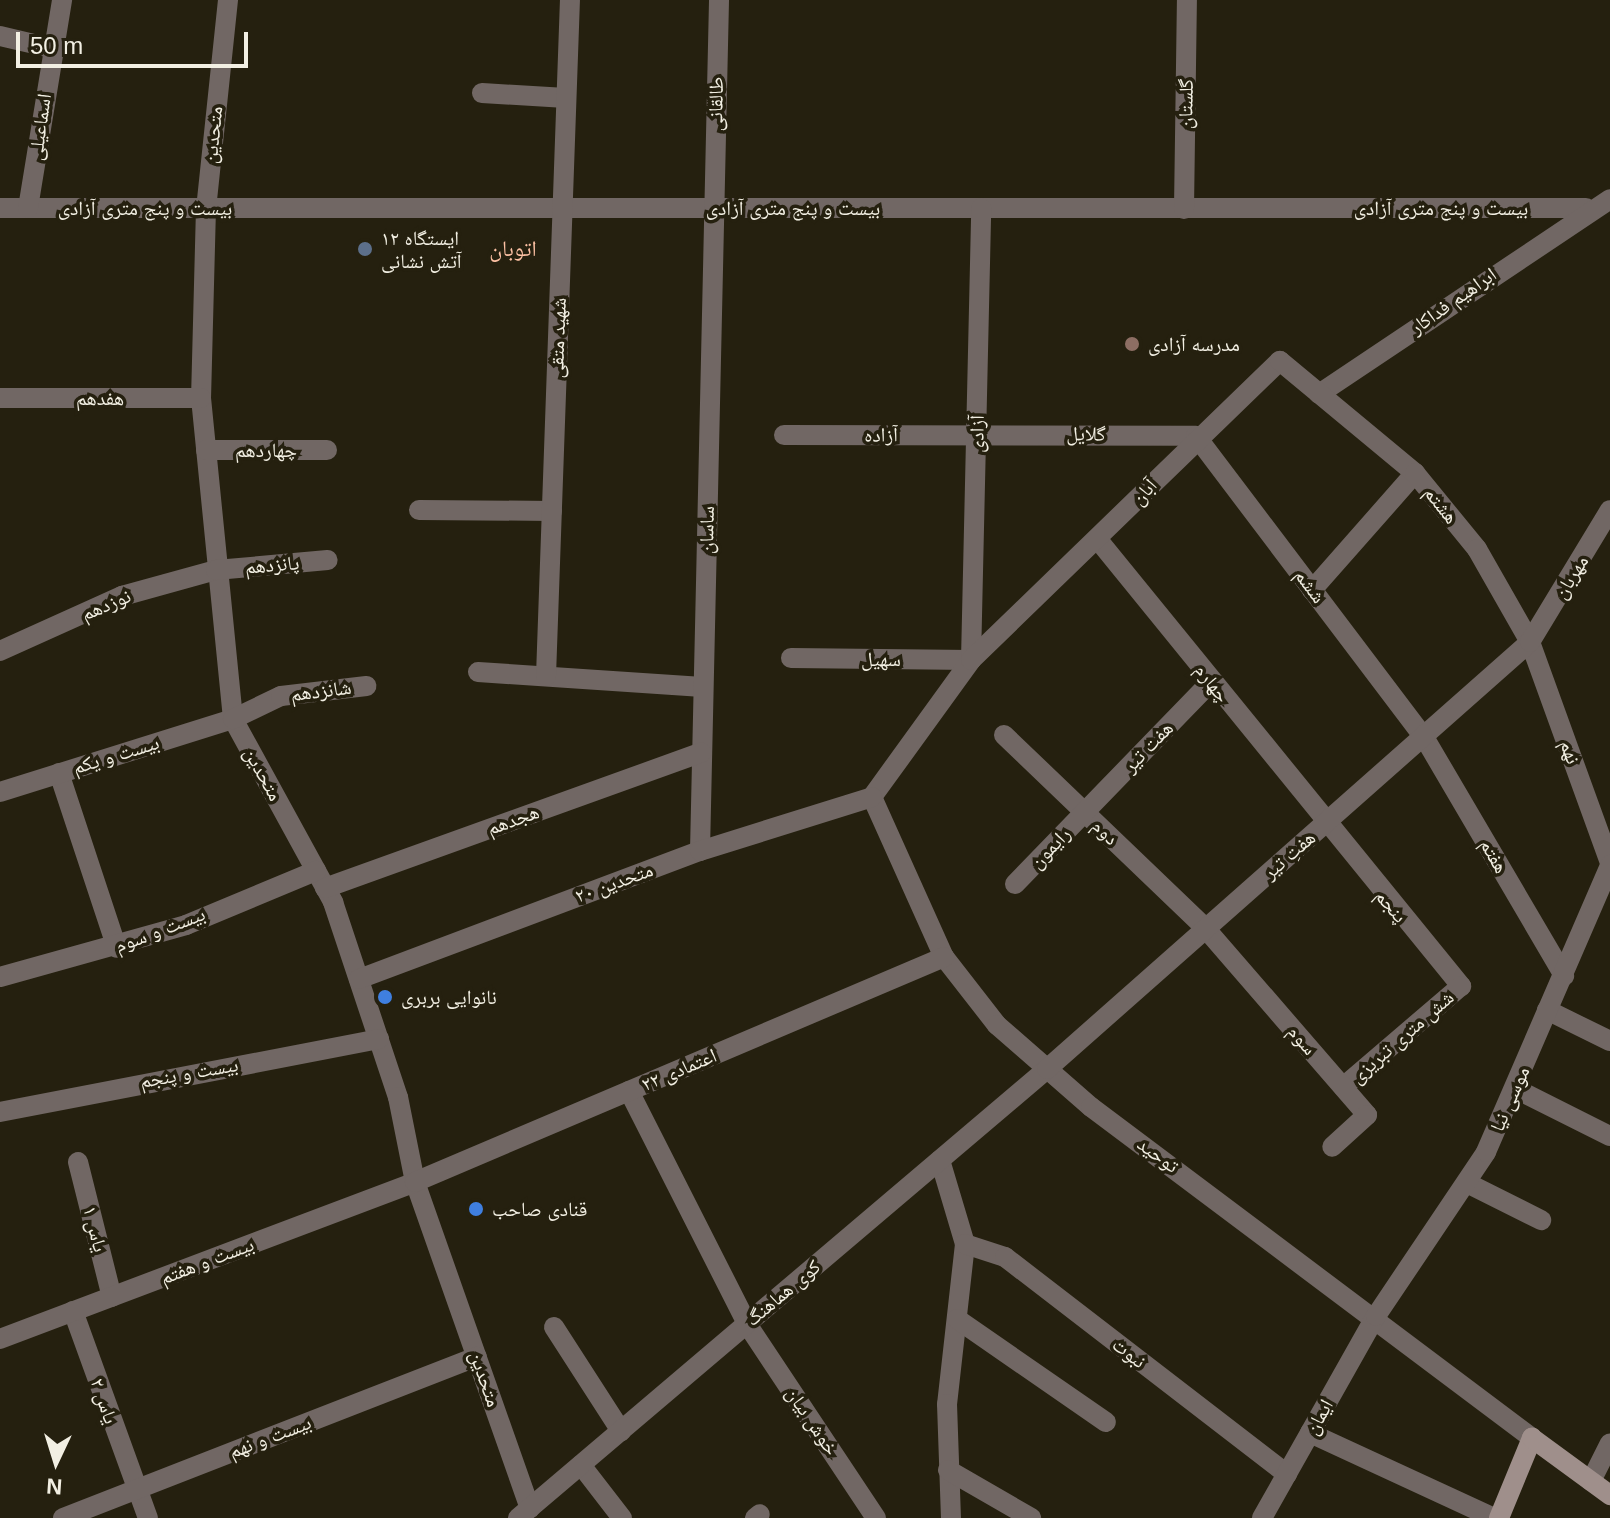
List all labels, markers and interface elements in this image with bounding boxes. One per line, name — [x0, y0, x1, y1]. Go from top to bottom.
scale bar — [20, 16, 252, 66]
text: 50 m — [30, 32, 83, 59]
street label: طالقانی — [704, 77, 728, 131]
street label: گلستان — [1174, 79, 1198, 129]
street label: اسماعیلی — [23, 92, 57, 162]
street label: متحدین — [198, 105, 228, 165]
street label: بیست و پنج متری آزادی — [58, 196, 232, 220]
street label: بیست و پنج متری آزادی — [706, 196, 880, 220]
street label: بیست و پنج متری آزادی — [1354, 196, 1528, 220]
place label: ایستگاه ۱۲ آتش نشانی — [381, 226, 462, 273]
district label: اتوبان — [489, 236, 537, 262]
marker: ایستگاه ۱۲ آتش نشانی — [356, 240, 374, 258]
street label: ابراهیم فداکار — [1405, 262, 1501, 340]
street label: شهید متقی — [545, 297, 571, 379]
place label: مدرسه آزادی — [1148, 332, 1240, 356]
marker: مدرسه آزادی — [1123, 335, 1141, 353]
street label: هفدهم — [76, 386, 124, 410]
street label: آزادی — [965, 415, 989, 453]
street label: گلایل — [1066, 422, 1106, 446]
street label: آزاده — [864, 423, 898, 447]
street label: چهاردهم — [235, 438, 297, 462]
street label: آبان — [1126, 474, 1162, 510]
street label: هشتم — [1419, 481, 1463, 529]
street label: ساسان — [695, 506, 719, 554]
street label: پانزدهم — [244, 551, 300, 579]
street label: مهربان — [1548, 551, 1594, 603]
street label: ششم — [1289, 564, 1331, 608]
street label: نوزدهم — [78, 584, 134, 626]
street label: سهیل — [861, 647, 901, 671]
street label: چهارم — [1189, 659, 1235, 707]
street label: شانزدهم — [289, 675, 353, 707]
street label: هفت تیر — [1118, 716, 1178, 778]
street label: بیست و یکم — [70, 730, 162, 780]
street label: نهم — [1555, 737, 1585, 767]
street label: متحدین — [239, 743, 287, 805]
street label: هجدهم — [484, 800, 542, 840]
street label: دوم — [1087, 814, 1123, 850]
street label: رایمون — [1024, 822, 1076, 874]
street label: هفتِ تیر — [1258, 826, 1320, 884]
street label: هفتم — [1475, 835, 1513, 877]
street label: متحدین ۲۰ — [572, 858, 656, 908]
street label: پنجم — [1370, 884, 1412, 928]
street label: بیست و سوم — [111, 902, 209, 958]
place label: نانوایی بربری — [401, 985, 497, 1009]
street label: شش متری تبریزی — [1345, 985, 1459, 1089]
marker: نانوایی بربری — [376, 988, 394, 1006]
street label: سوم — [1282, 1020, 1322, 1060]
street label: اعتمادی ۲۲ — [638, 1043, 720, 1097]
street label: بیست و پنجم — [138, 1053, 240, 1093]
street label: موسی نیا — [1485, 1063, 1535, 1135]
street label: توحید — [1132, 1132, 1184, 1178]
place label: قنادی صاحب — [492, 1197, 587, 1221]
marker: قنادی صاحب — [467, 1200, 485, 1218]
street label: یاس ۱ — [78, 1203, 112, 1255]
street label: بیست و هفتم — [157, 1232, 257, 1290]
street label: کوی هماهنگ — [741, 1255, 825, 1331]
street label: نبوت — [1107, 1332, 1151, 1374]
street label: متحدین — [464, 1348, 506, 1410]
street label: یاس ۲ — [85, 1375, 123, 1427]
street label: خوش بیان — [780, 1382, 844, 1460]
street label: ایمان — [1300, 1395, 1338, 1439]
street label: بیست و نهم — [225, 1410, 315, 1464]
north arrow — [16, 1422, 96, 1502]
text: N — [46, 1473, 63, 1499]

